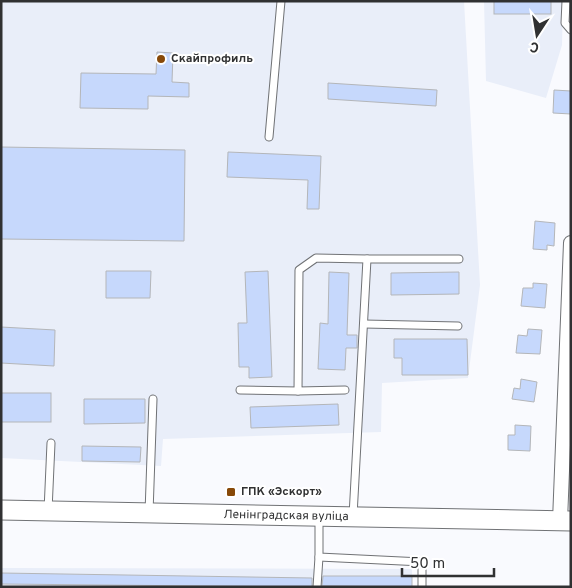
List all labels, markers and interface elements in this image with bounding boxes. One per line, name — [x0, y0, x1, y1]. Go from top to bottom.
north arrow — [512, 10, 562, 60]
text: С — [528, 37, 541, 55]
place label: Скайпрофиль — [171, 51, 253, 67]
marker: Скайпрофиль — [155, 53, 167, 65]
place label: ГПК «Эскорт» — [241, 484, 322, 500]
marker: ГПК «Эскорт» — [225, 486, 237, 498]
street label: Ленінградская вуліца — [223, 507, 349, 525]
scale bar — [402, 546, 494, 578]
text: 50 m — [410, 555, 445, 574]

